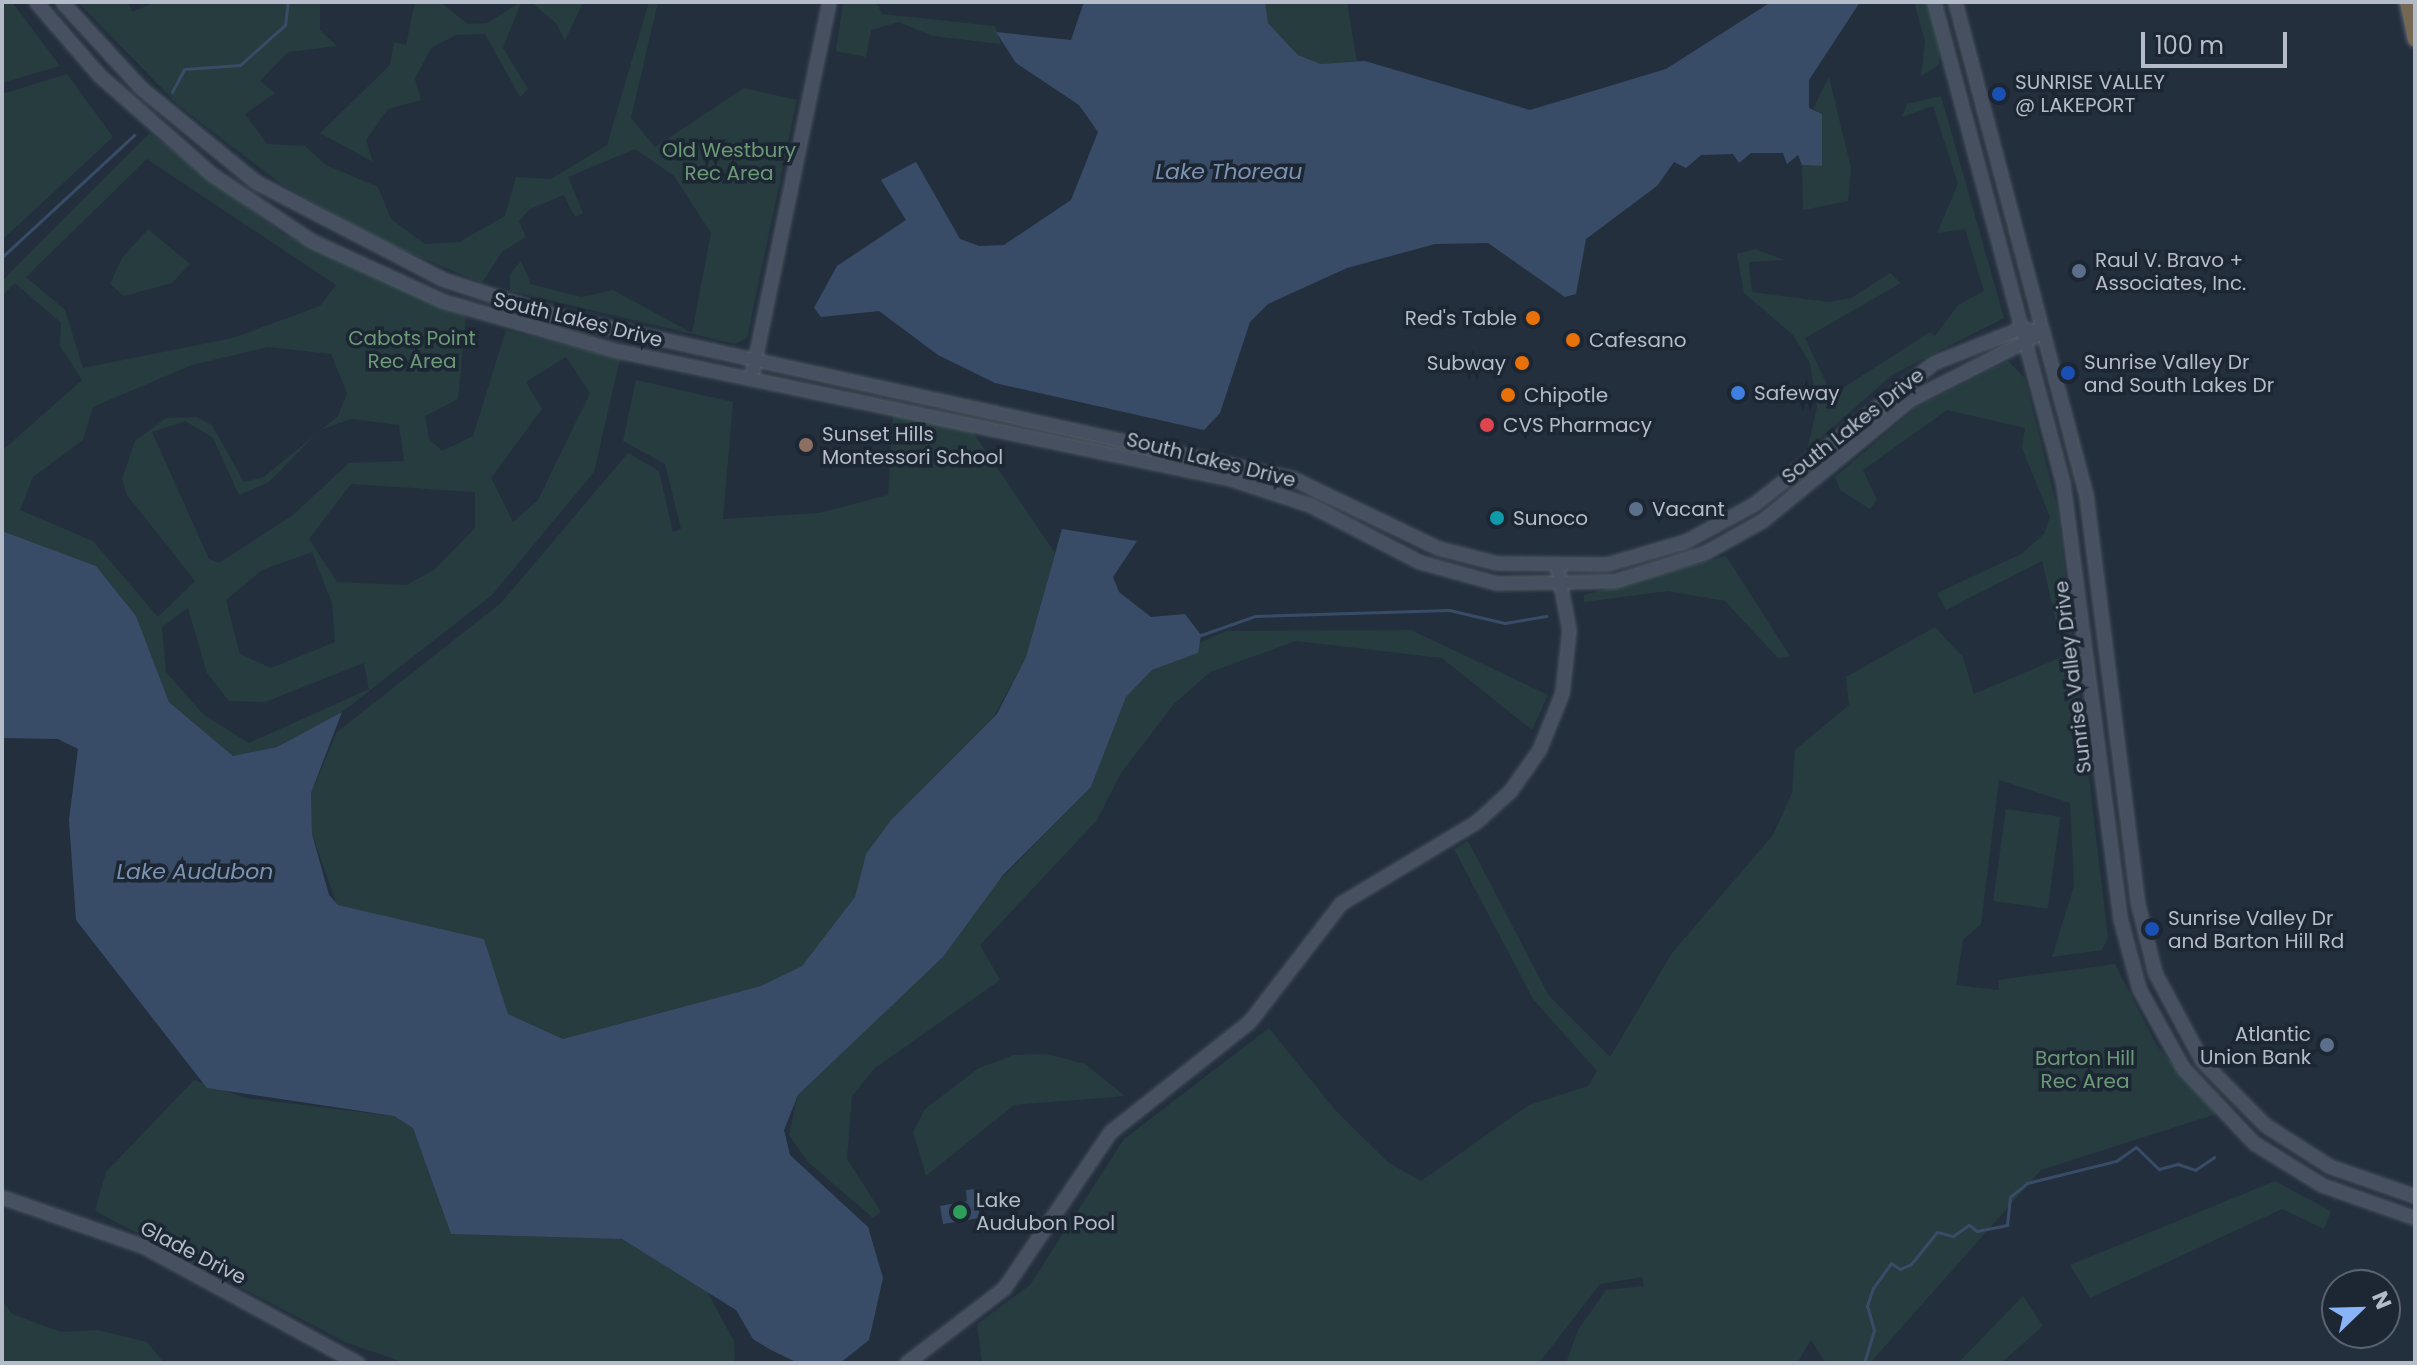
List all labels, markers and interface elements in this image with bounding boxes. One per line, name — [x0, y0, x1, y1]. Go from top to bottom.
scale bar — [2145, 16, 2291, 66]
text: 100 m — [2155, 29, 2224, 62]
place label: SUNRISE VALLEY @ LAKEPORT — [2015, 70, 2165, 117]
marker: SUNRISE VALLEY @ LAKEPORT — [1990, 85, 2008, 103]
park label: Old Westbury Rec Area — [662, 139, 796, 186]
water label: Lake Thoreau — [1156, 159, 1302, 185]
place label: Raul V. Bravo + Associates, Inc. — [2095, 248, 2246, 295]
marker: Raul V. Bravo + Associates, Inc. — [2070, 262, 2088, 280]
street label: South Lakes Drive — [491, 287, 665, 353]
place label: Red's Table — [1405, 306, 1517, 330]
marker: Red's Table — [1524, 309, 1542, 327]
park label: Cabots Point Rec Area — [348, 326, 476, 373]
place label: Cafesano — [1589, 328, 1686, 352]
marker: Cafesano — [1564, 331, 1582, 349]
place label: Sunrise Valley Dr and South Lakes Dr — [2084, 350, 2274, 397]
place label: Subway — [1427, 351, 1506, 375]
marker: Subway — [1513, 354, 1531, 372]
street label: South Lakes Drive — [1777, 363, 1929, 489]
marker: Sunrise Valley Dr and South Lakes Dr — [2059, 364, 2077, 382]
place label: Safeway — [1754, 381, 1839, 405]
place label: Chipotle — [1524, 383, 1608, 407]
marker: Safeway — [1729, 384, 1747, 402]
marker: Chipotle — [1499, 386, 1517, 404]
place label: CVS Pharmacy — [1503, 413, 1652, 437]
marker: CVS Pharmacy — [1478, 416, 1496, 434]
place label: Sunset Hills Montessori School — [822, 422, 1003, 469]
street label: South Lakes Drive — [1124, 427, 1298, 493]
marker: Sunset Hills Montessori School — [797, 436, 815, 454]
place label: Vacant — [1652, 497, 1725, 521]
marker: Vacant — [1627, 500, 1645, 518]
place label: Sunoco — [1513, 506, 1588, 530]
marker: Sunoco — [1488, 509, 1506, 527]
street label: Sunrise Valley Drive — [2049, 579, 2097, 775]
water label: Lake Audubon — [117, 859, 273, 885]
place label: Sunrise Valley Dr and Barton Hill Rd — [2168, 906, 2344, 953]
marker: Sunrise Valley Dr and Barton Hill Rd — [2143, 920, 2161, 938]
place label: Atlantic Union Bank — [2200, 1022, 2311, 1069]
marker: Atlantic Union Bank — [2318, 1036, 2336, 1054]
park label: Barton Hill Rec Area — [2035, 1047, 2135, 1094]
place label: Lake Audubon Pool — [976, 1188, 1115, 1235]
marker: Lake Audubon Pool — [951, 1203, 969, 1221]
street label: Glade Drive — [136, 1216, 250, 1290]
north arrow — [2321, 1269, 2401, 1349]
text: N — [2364, 1287, 2399, 1314]

